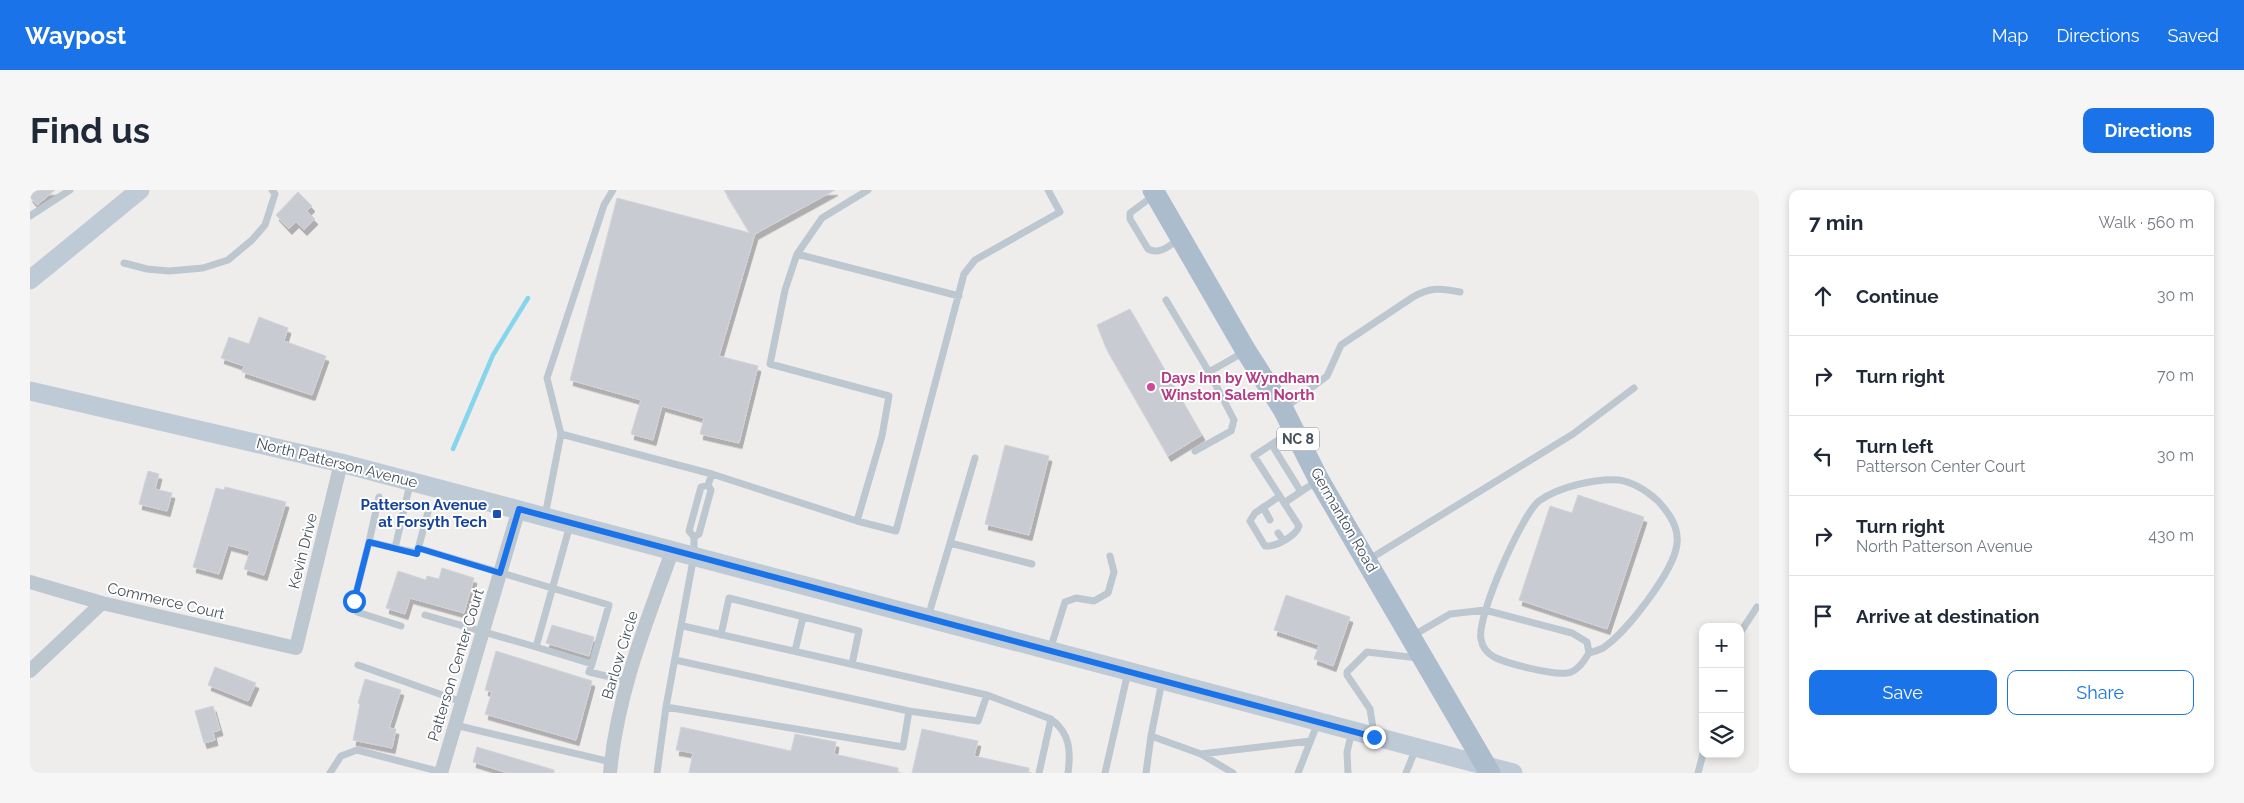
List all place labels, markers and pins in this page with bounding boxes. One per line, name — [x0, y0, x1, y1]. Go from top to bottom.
place label: Days Inn by Wyndham Winston Salem North — [1161, 369, 1319, 404]
marker: Days Inn by Wyndham Winston Salem North — [1145, 381, 1157, 393]
place label: Patterson Avenue at Forsyth Tech — [360, 496, 487, 531]
marker: Patterson Avenue at Forsyth Tech — [491, 508, 503, 520]

